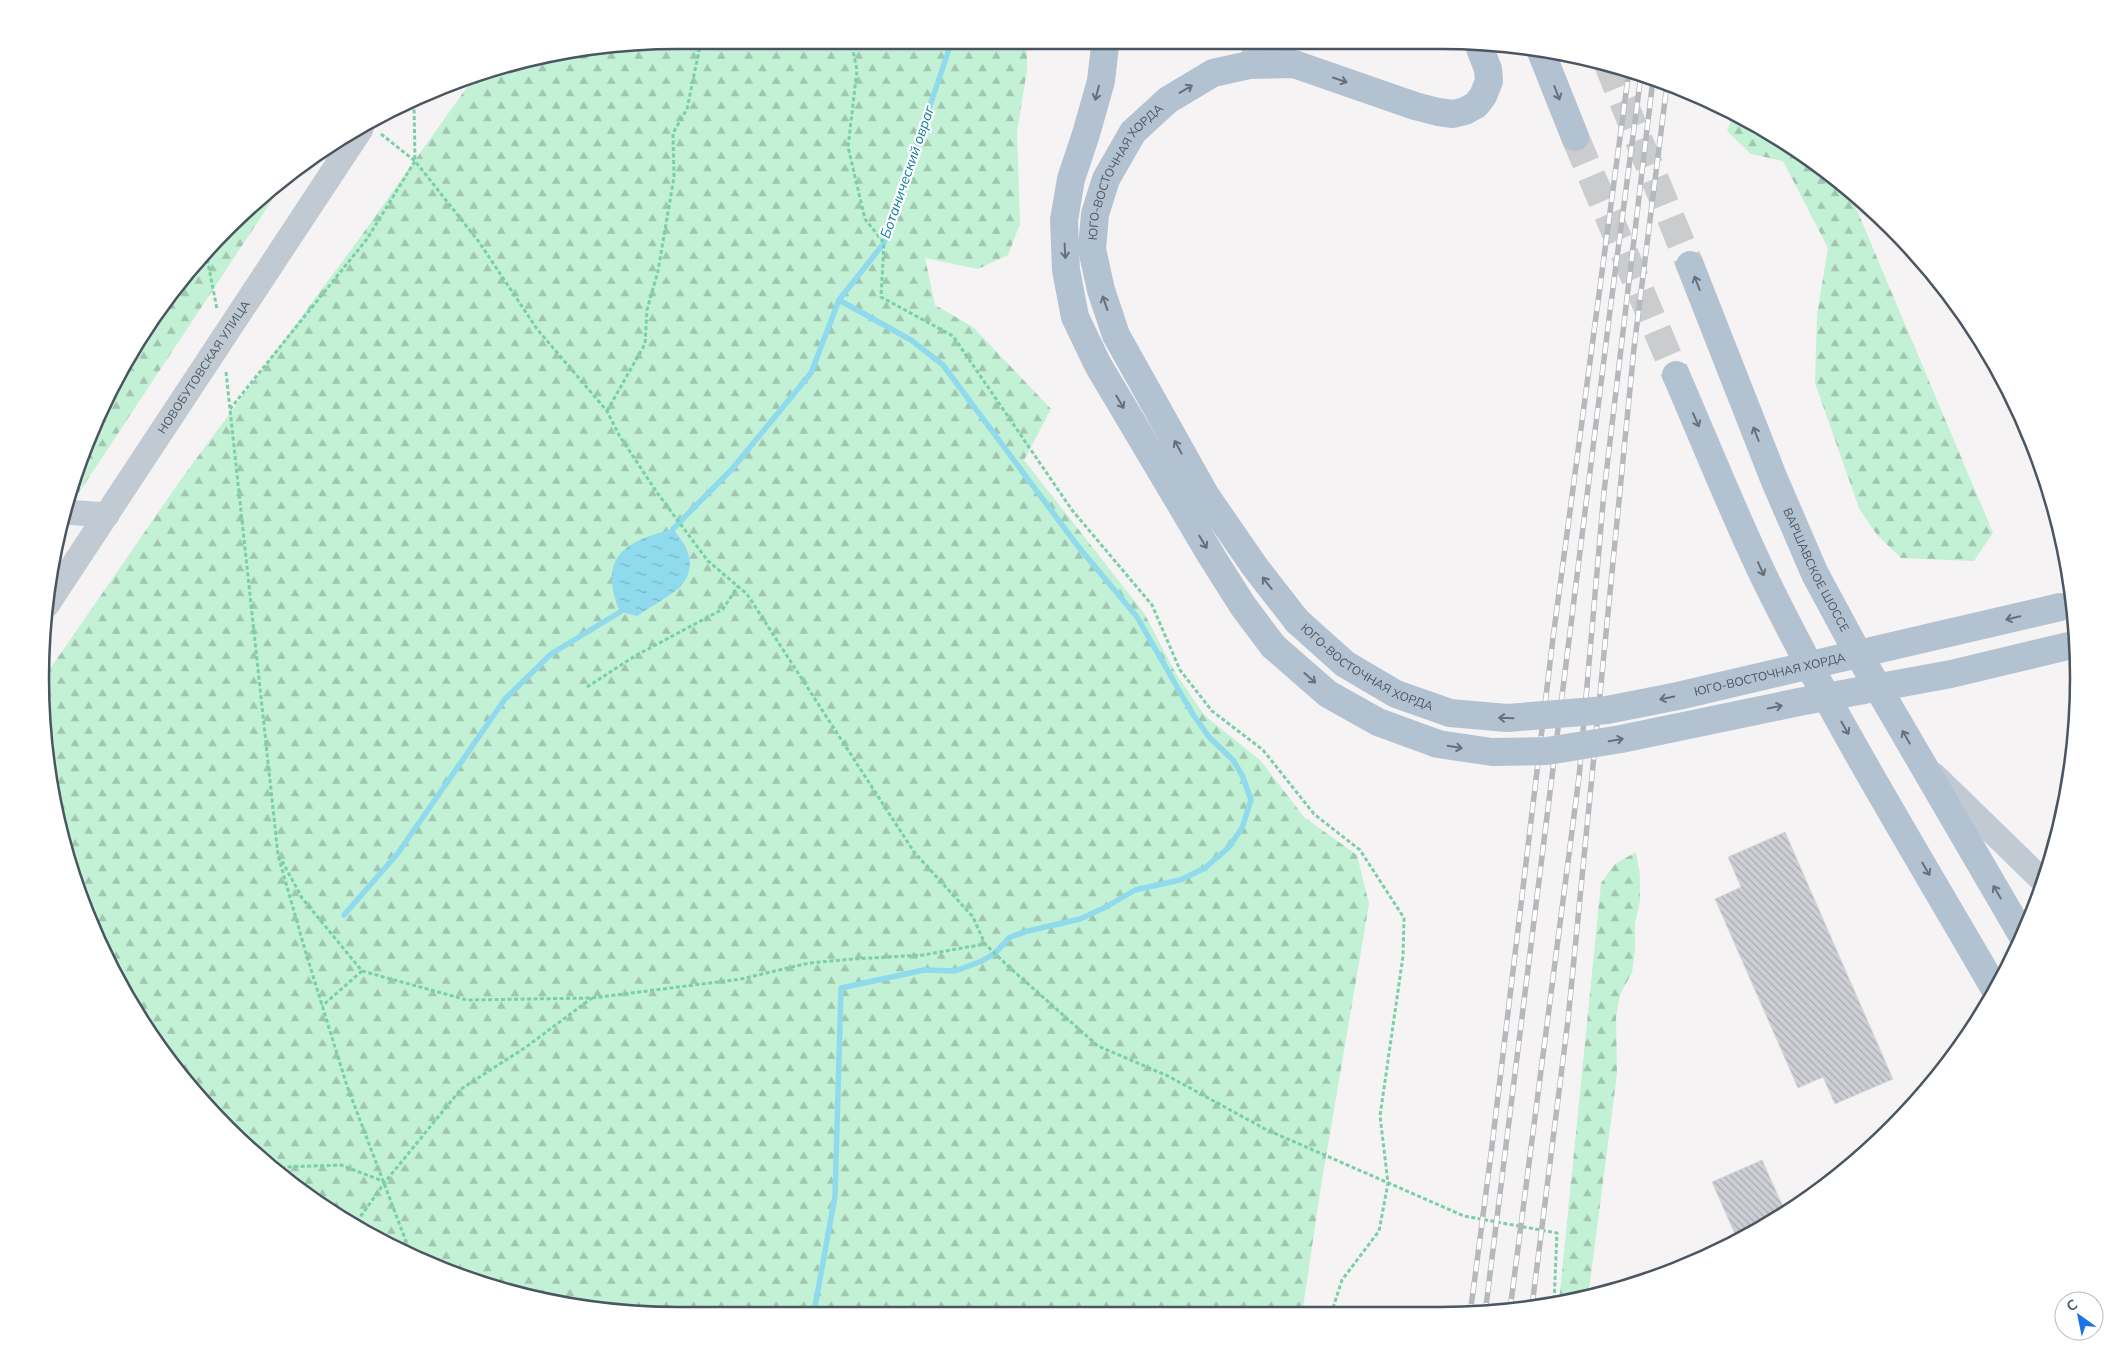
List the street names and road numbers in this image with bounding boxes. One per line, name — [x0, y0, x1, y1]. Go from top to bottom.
street label: ЮГО-ВОСТОЧНАЯ ХОРДА — [1085, 100, 1166, 241]
street label: НОВОБУТОВСКАЯ УЛИЦА — [154, 297, 253, 436]
street label: ВАРШАВСКОЕ ШОССЕ — [1780, 505, 1853, 634]
street label: ЮГО-ВОСТОЧНАЯ ХОРДА — [1298, 620, 1435, 714]
street label: ЮГО-ВОСТОЧНАЯ ХОРДА — [1692, 649, 1847, 699]

